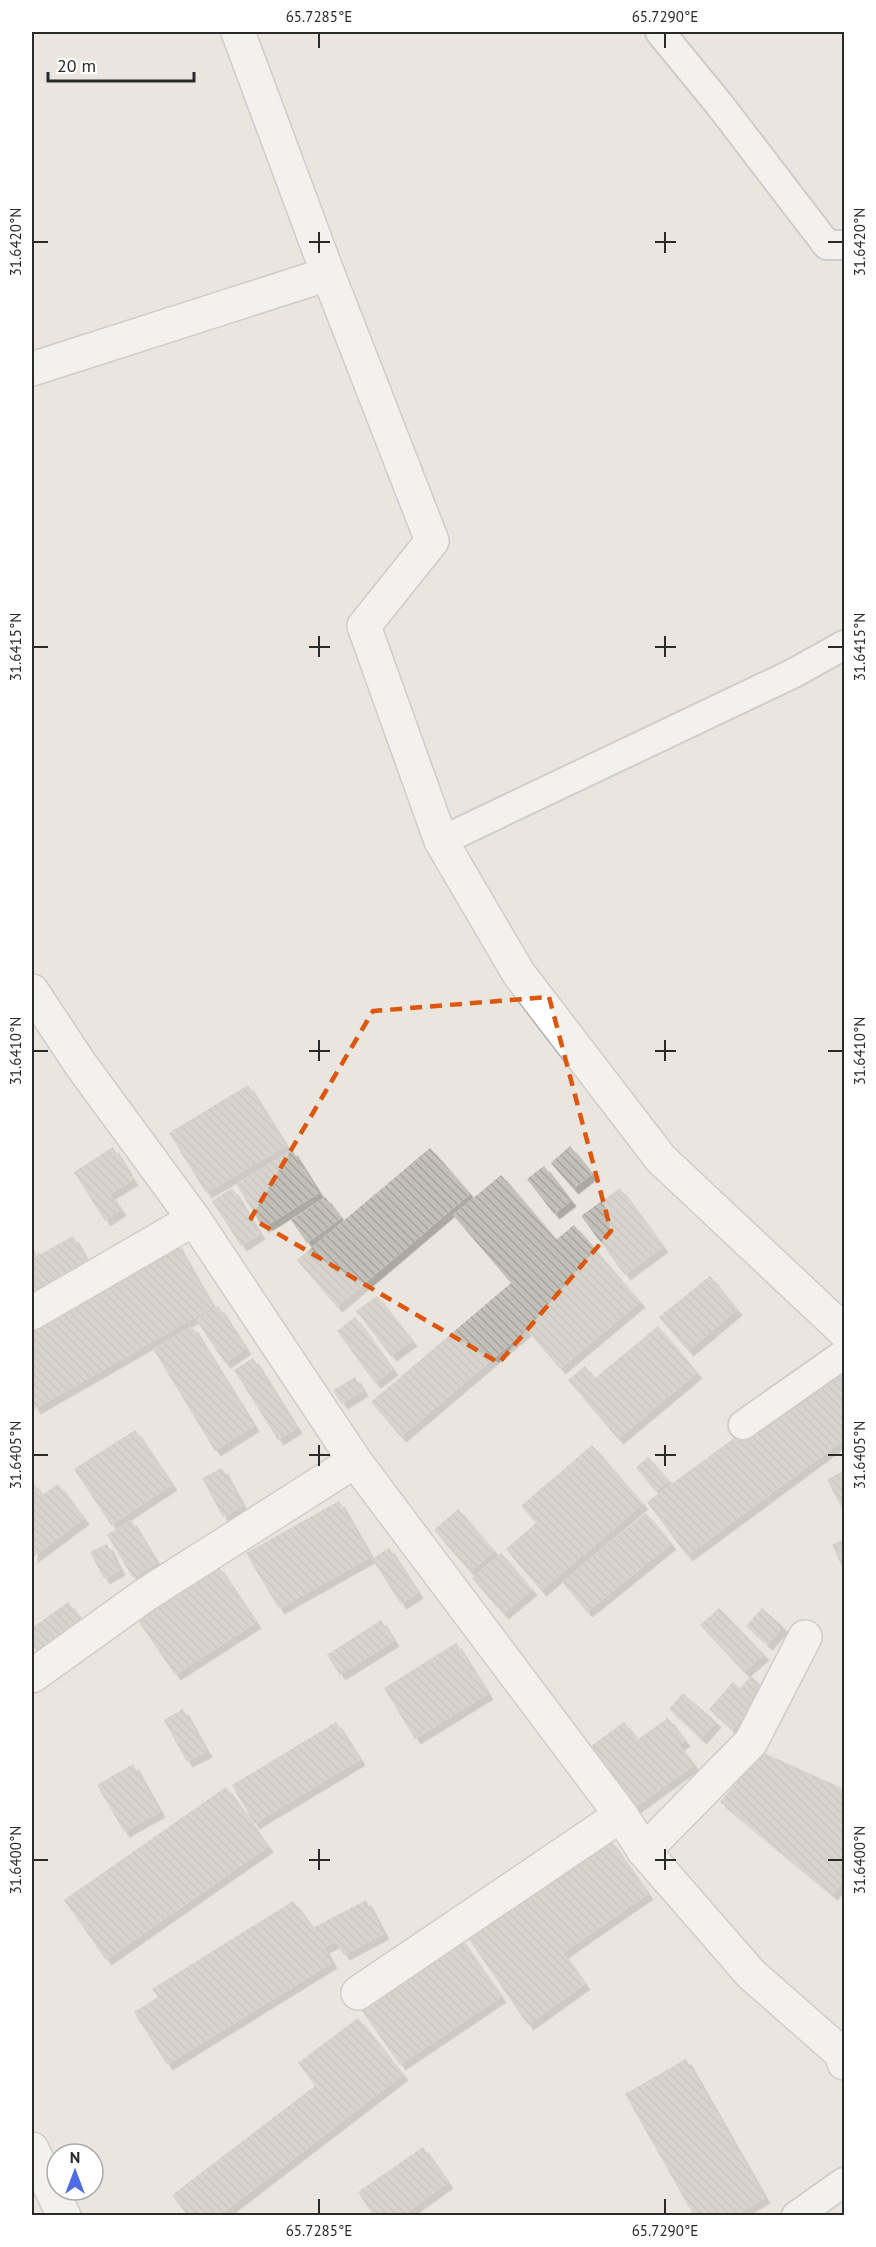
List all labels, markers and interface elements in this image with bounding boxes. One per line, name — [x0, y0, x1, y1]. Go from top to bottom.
text: 65.7285°E — [286, 7, 352, 26]
text: 65.7290°E — [632, 7, 698, 26]
scale bar — [48, 45, 194, 83]
text: 20 m — [57, 54, 96, 77]
text: 31.6420°N — [6, 208, 25, 276]
text: 31.6420°N — [850, 208, 869, 276]
text: 31.6415°N — [6, 613, 25, 681]
text: 31.6415°N — [850, 613, 869, 681]
text: 31.6410°N — [6, 1017, 25, 1085]
text: 31.6410°N — [850, 1017, 869, 1085]
text: 31.6405°N — [6, 1421, 25, 1489]
text: 31.6405°N — [850, 1421, 869, 1489]
text: 31.6400°N — [6, 1826, 25, 1894]
text: 31.6400°N — [850, 1826, 869, 1894]
north arrow — [45, 2142, 105, 2202]
text: N — [70, 2147, 80, 2167]
text: 65.7285°E — [286, 2221, 352, 2240]
text: 65.7290°E — [632, 2221, 698, 2240]

